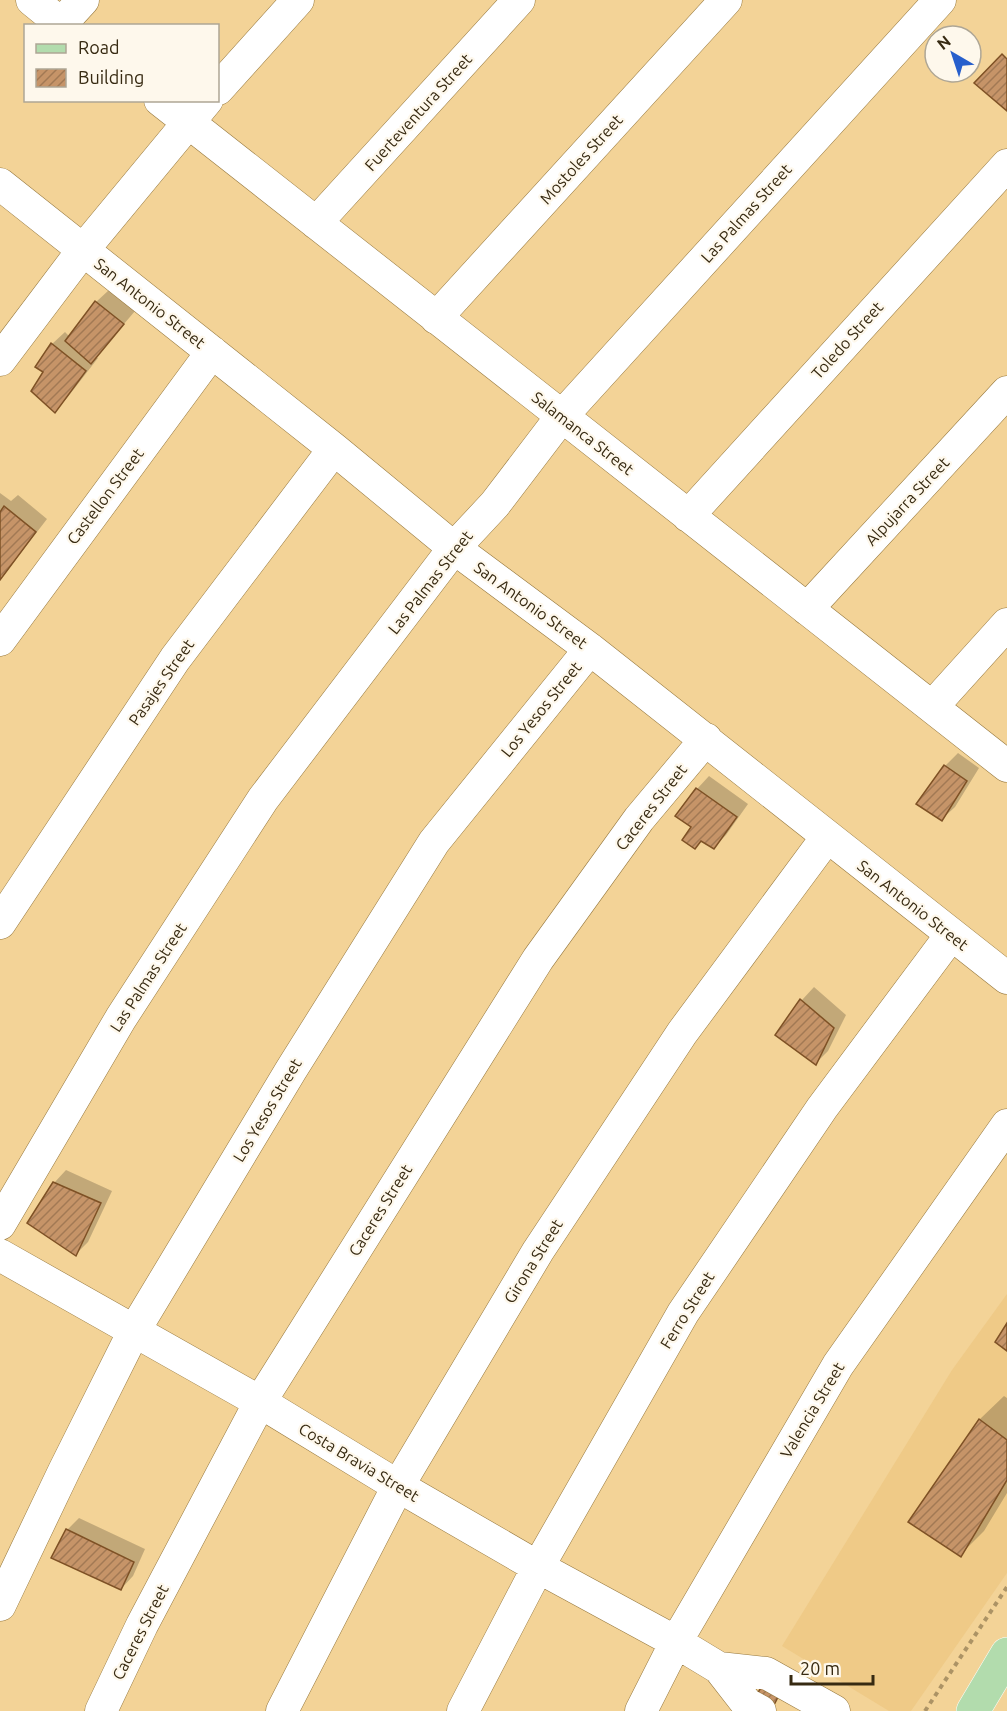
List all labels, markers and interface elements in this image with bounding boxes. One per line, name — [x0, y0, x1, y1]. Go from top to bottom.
legend — [24, 24, 219, 102]
north arrow — [923, 24, 983, 84]
text: N — [933, 32, 954, 53]
text: Road — [78, 37, 120, 57]
street label: Fuerteventura Street — [361, 49, 476, 174]
text: Building — [78, 67, 144, 87]
street label: Mostoles Street — [536, 110, 626, 207]
street label: Las Palmas Street — [697, 160, 795, 266]
street label: San Antonio Street — [91, 254, 209, 352]
street label: Toledo Street — [808, 297, 887, 382]
street label: Salamanca Street — [529, 388, 638, 479]
street label: Castellon Street — [63, 444, 147, 547]
street label: Alpujarra Street — [862, 453, 953, 549]
street label: Las Palmas Street — [384, 526, 476, 637]
street label: San Antonio Street — [471, 558, 592, 652]
street label: Pasajes Street — [125, 635, 198, 728]
street label: Los Yesos Street — [497, 657, 585, 760]
street label: Caceres Street — [612, 760, 691, 854]
street label: San Antonio Street — [854, 856, 972, 954]
street label: Las Palmas Street — [106, 919, 190, 1035]
street label: Los Yesos Street — [229, 1055, 305, 1165]
street label: Caceres Street — [345, 1160, 416, 1259]
street label: Girona Street — [500, 1215, 566, 1306]
street label: Ferro Street — [656, 1268, 718, 1352]
street label: Valencia Street — [776, 1358, 848, 1461]
street label: Costa Bravia Street — [296, 1419, 423, 1505]
street label: Caceres Street — [108, 1581, 172, 1683]
scale bar — [791, 1648, 874, 1686]
text: 20 m — [800, 1658, 840, 1678]

